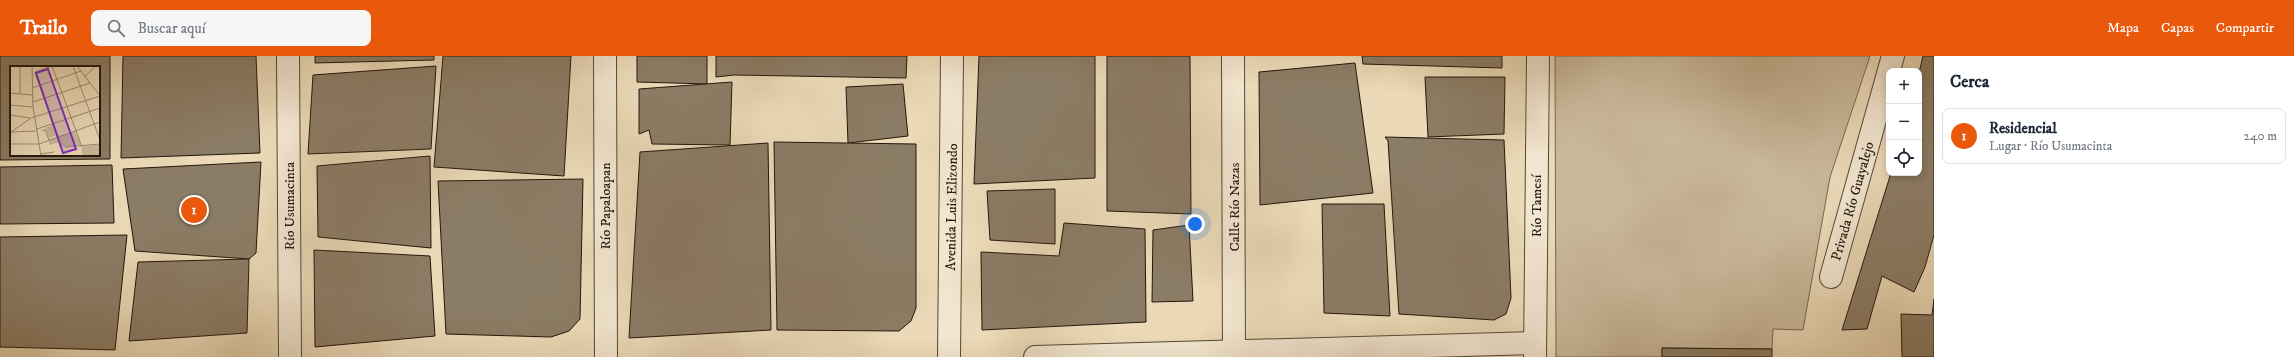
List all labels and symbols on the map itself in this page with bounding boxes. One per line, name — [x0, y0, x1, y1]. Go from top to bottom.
inset map — [10, 66, 100, 156]
street label: Privada Río Guayalejo — [1827, 140, 1879, 263]
street label: Avenida Luis Elizondo — [942, 143, 962, 271]
street label: Río Usumacinta — [281, 162, 299, 250]
street label: Río Papaloapan — [597, 162, 615, 249]
street label: Calle Río Nazas — [1226, 162, 1244, 251]
street label: Río Tamesí — [1528, 173, 1546, 237]
pin: 1 — [181, 195, 207, 225]
your location — [1185, 214, 1205, 234]

